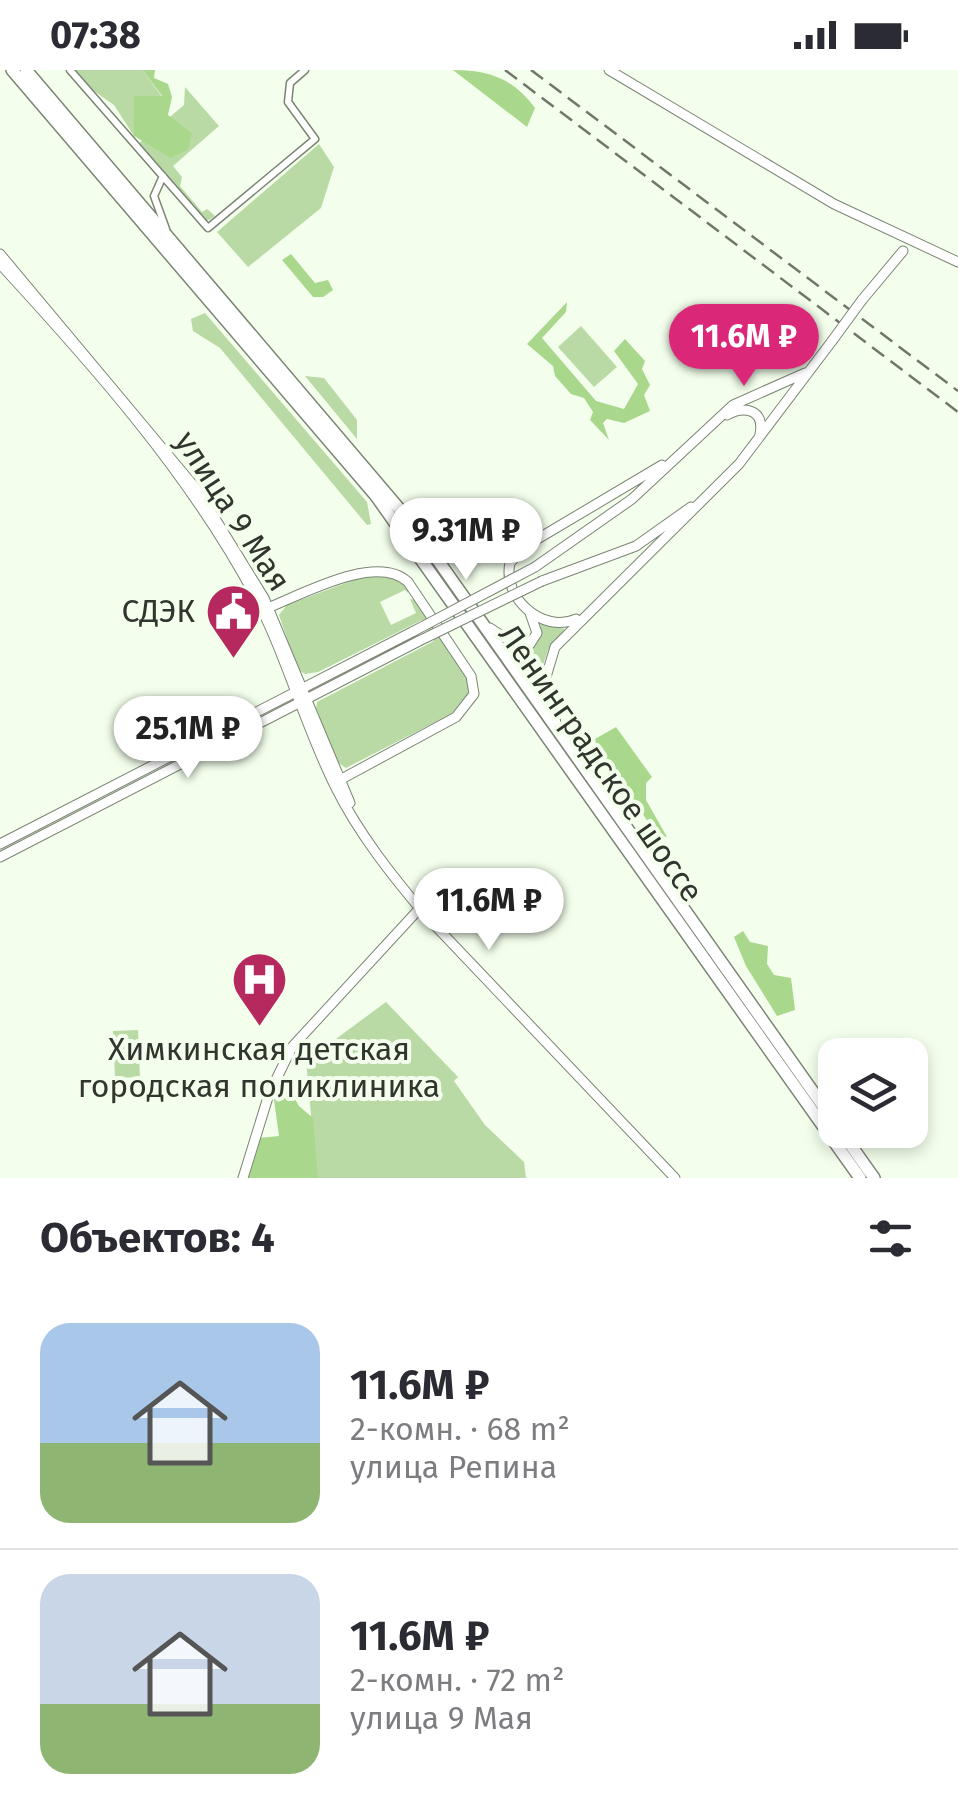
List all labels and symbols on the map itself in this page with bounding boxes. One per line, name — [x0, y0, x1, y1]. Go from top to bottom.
pin: 11.6M ₽ — [652, 304, 836, 389]
street label: улица 9 Мая — [167, 424, 299, 598]
pin: 9.31M ₽ — [374, 498, 558, 583]
public building icon: СДЭК — [204, 581, 264, 660]
place label: СДЭК — [121, 592, 195, 630]
street label: Ленинградское шоссе — [491, 617, 711, 909]
pin: 25.1M ₽ — [96, 696, 280, 781]
pin: 11.6M ₽ — [397, 868, 581, 953]
hospital icon: Химкинская детская городская поликлиника — [229, 950, 289, 1029]
place label: Химкинская детская городская поликлиника — [78, 1030, 440, 1105]

